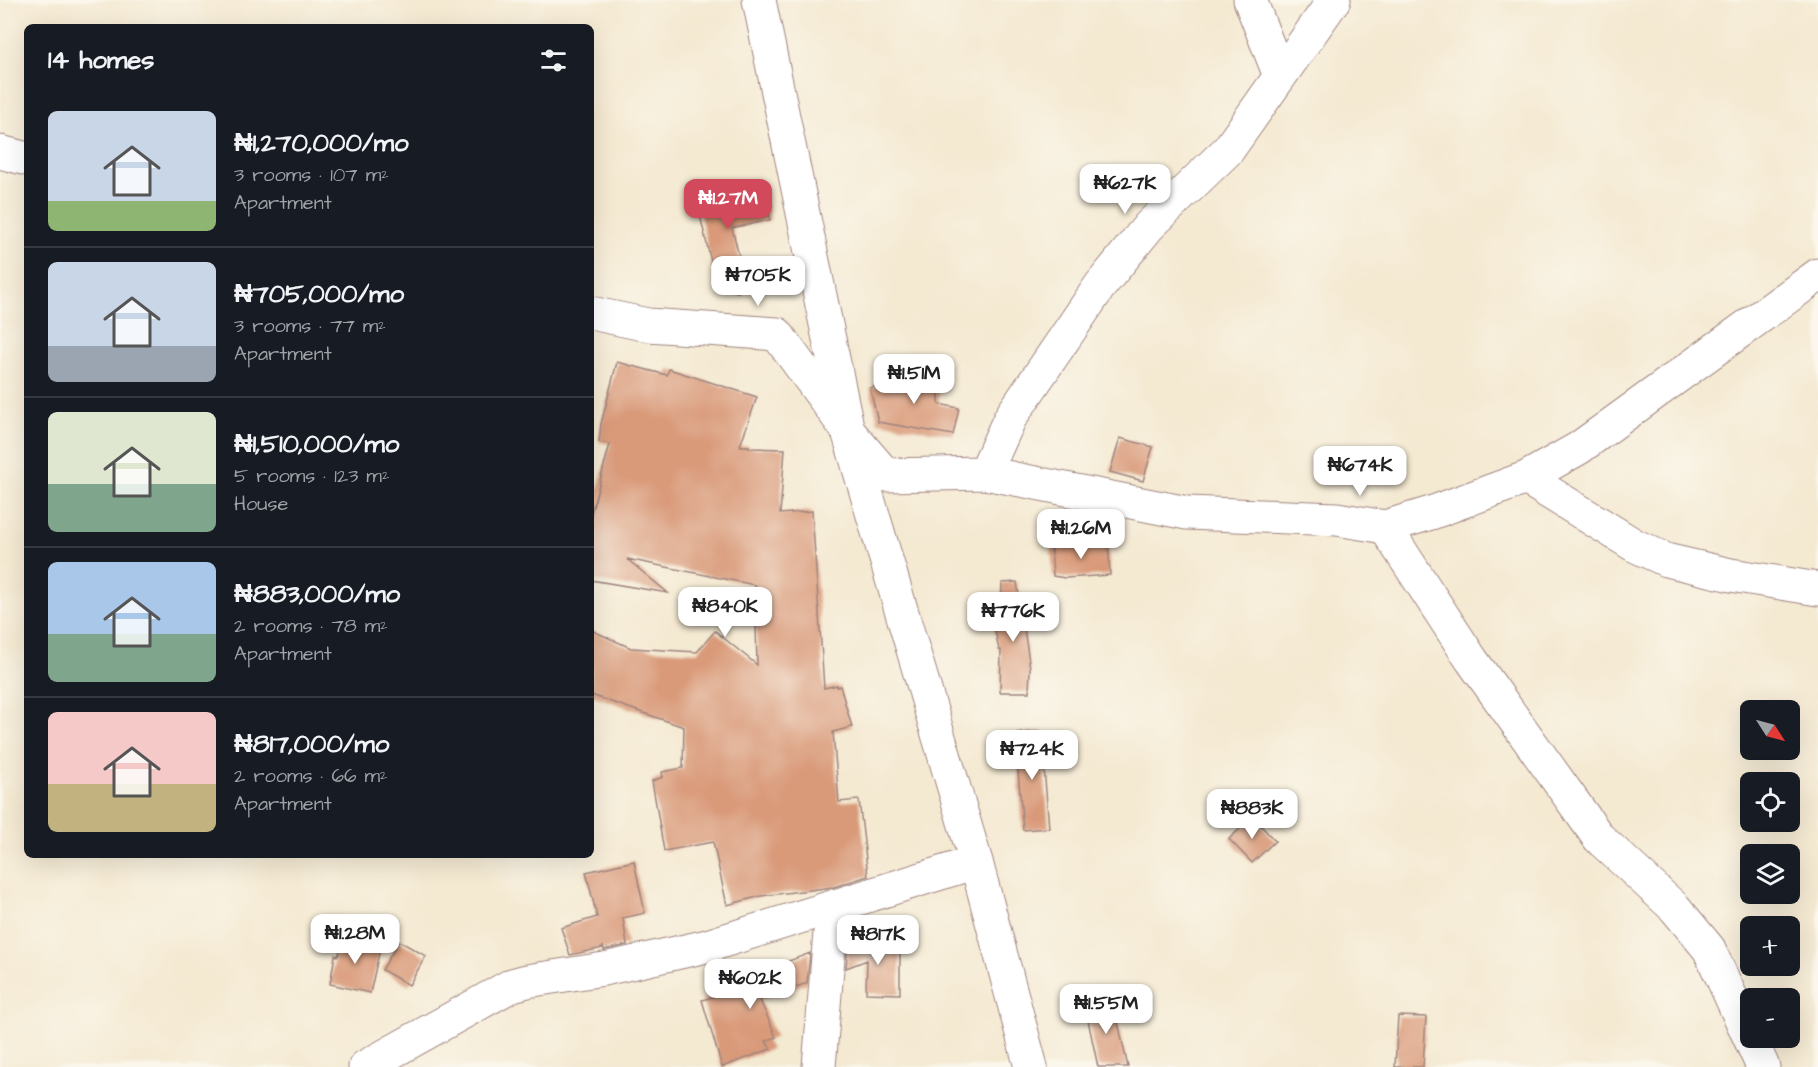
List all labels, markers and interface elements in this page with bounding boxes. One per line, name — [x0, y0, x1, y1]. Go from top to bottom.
text: 14 homes — [48, 42, 154, 78]
icon: filters — [537, 44, 570, 77]
text: ₦1,270,000/mo — [234, 125, 409, 161]
icon: home — [96, 135, 168, 207]
text: 3 rooms · 107 m² — [234, 161, 389, 189]
pin: ₦627K — [1083, 164, 1167, 215]
text: ₦627K — [1094, 169, 1156, 197]
pin: ₦1.27M — [679, 179, 777, 230]
text: ₦1.27M — [698, 184, 758, 212]
text: Apartment — [234, 189, 332, 217]
pin: ₦705K — [716, 256, 800, 307]
text: ₦705K — [725, 261, 791, 289]
text: ₦705,000/mo — [234, 276, 404, 312]
icon: home — [96, 286, 168, 358]
text: 3 rooms · 77 m² — [234, 312, 386, 340]
text: Apartment — [234, 340, 332, 368]
pin: ₦1.51M — [865, 354, 963, 405]
text: ₦1.51M — [887, 359, 941, 387]
text: ₦1,510,000/mo — [234, 426, 399, 462]
icon: home — [96, 436, 168, 508]
pin: ₦674K — [1318, 446, 1402, 497]
text: ₦674K — [1327, 451, 1393, 479]
text: 5 rooms · 123 m² — [234, 462, 389, 490]
text: House — [234, 490, 288, 518]
pin: ₦1.26M — [1032, 509, 1130, 560]
text: ₦1.26M — [1051, 514, 1111, 542]
text: ₦883,000/mo — [234, 576, 400, 612]
icon: home — [96, 586, 168, 658]
pin: ₦840K — [683, 587, 767, 638]
text: ₦840K — [692, 592, 758, 620]
pin: ₦776K — [971, 592, 1055, 643]
text: ₦776K — [981, 597, 1045, 625]
text: 2 rooms · 78 m² — [234, 612, 388, 640]
text: Apartment — [234, 640, 332, 668]
north arrow — [1740, 700, 1800, 760]
map controls — [1740, 700, 1800, 1048]
text: ₦817,000/mo — [234, 726, 389, 762]
pin: ₦724K — [990, 730, 1074, 781]
text: ₦724K — [1000, 735, 1064, 763]
icon: home — [96, 736, 168, 808]
text: 2 rooms · 66 m² — [234, 762, 388, 790]
button: locate — [1740, 772, 1800, 832]
pin: ₦883K — [1210, 789, 1294, 840]
text: Apartment — [234, 790, 332, 818]
text: ₦883K — [1221, 794, 1283, 822]
button: layers — [1740, 844, 1800, 904]
pin: ₦1.28M — [306, 914, 404, 965]
pin: ₦817K — [836, 915, 920, 966]
button: + — [1740, 916, 1800, 976]
text: ₦1.28M — [325, 919, 385, 947]
text: ₦817K — [851, 920, 905, 948]
pin: ₦602K — [708, 959, 792, 1010]
text: ₦602K — [718, 964, 782, 992]
pin: ₦1.55M — [1057, 984, 1155, 1035]
button: − — [1740, 988, 1800, 1048]
text: ₦1.55M — [1074, 989, 1138, 1017]

